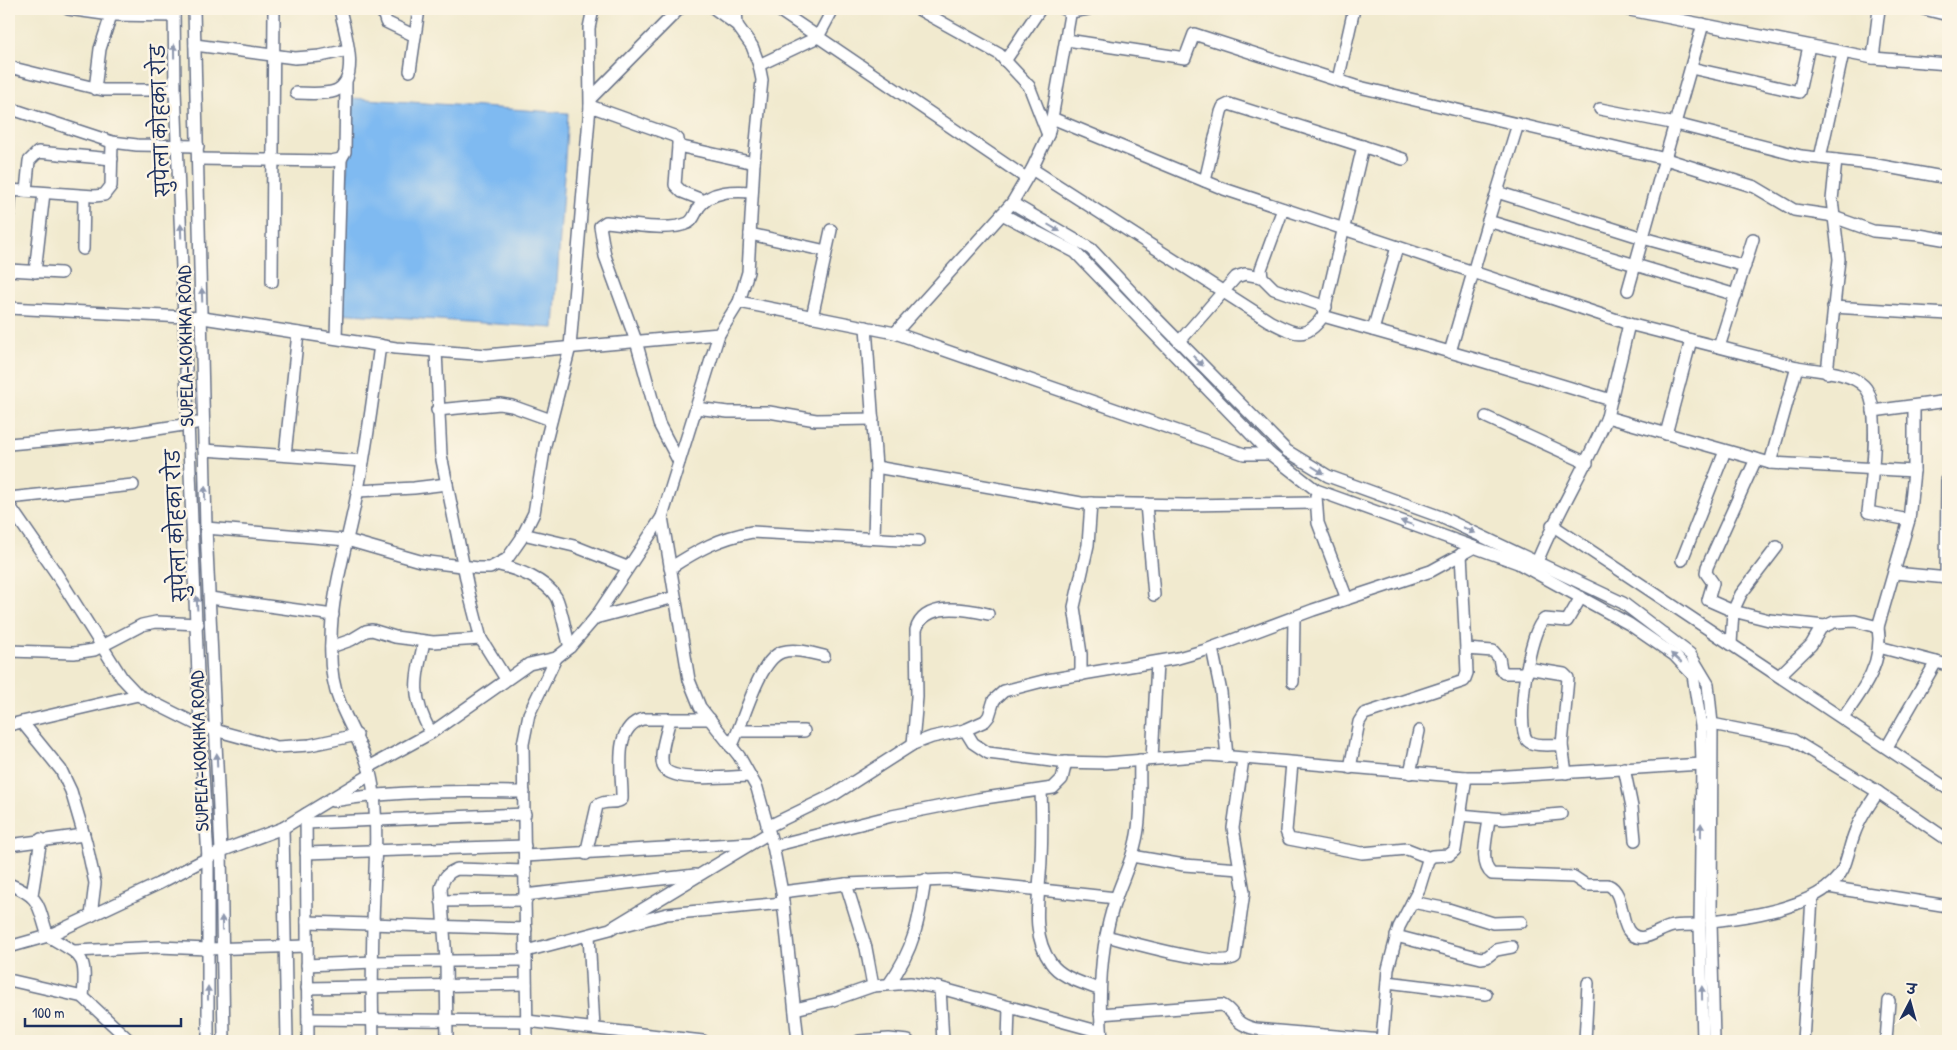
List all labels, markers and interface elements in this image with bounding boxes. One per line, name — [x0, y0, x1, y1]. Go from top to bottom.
one-way arrow — [170, 42, 178, 58]
street label: सुपेला कोहका रोड — [141, 43, 177, 198]
one-way arrow — [177, 222, 185, 238]
one-way arrow — [1048, 223, 1061, 232]
street label: SUPELA-KOKHKA ROAD — [171, 265, 199, 427]
one-way arrow — [198, 287, 206, 303]
one-way arrow — [1192, 355, 1204, 367]
street label: सुपेला कोहका रोड — [156, 448, 194, 604]
one-way arrow — [1311, 465, 1325, 475]
one-way arrow — [201, 485, 209, 501]
one-way arrow — [1399, 519, 1414, 527]
one-way arrow — [1461, 526, 1476, 534]
one-way arrow — [193, 595, 201, 611]
one-way arrow — [1670, 652, 1682, 664]
street label: SUPELA-KOKHKA ROAD — [183, 670, 215, 832]
one-way arrow — [213, 752, 221, 768]
one-way arrow — [1698, 822, 1706, 838]
one-way arrow — [218, 914, 226, 930]
north arrow — [1884, 978, 1934, 1028]
text: उ — [1904, 978, 1919, 999]
one-way arrow — [204, 984, 212, 1000]
one-way arrow — [1698, 984, 1706, 1000]
scale bar — [25, 995, 181, 1027]
text: 100 m — [32, 1002, 65, 1023]

